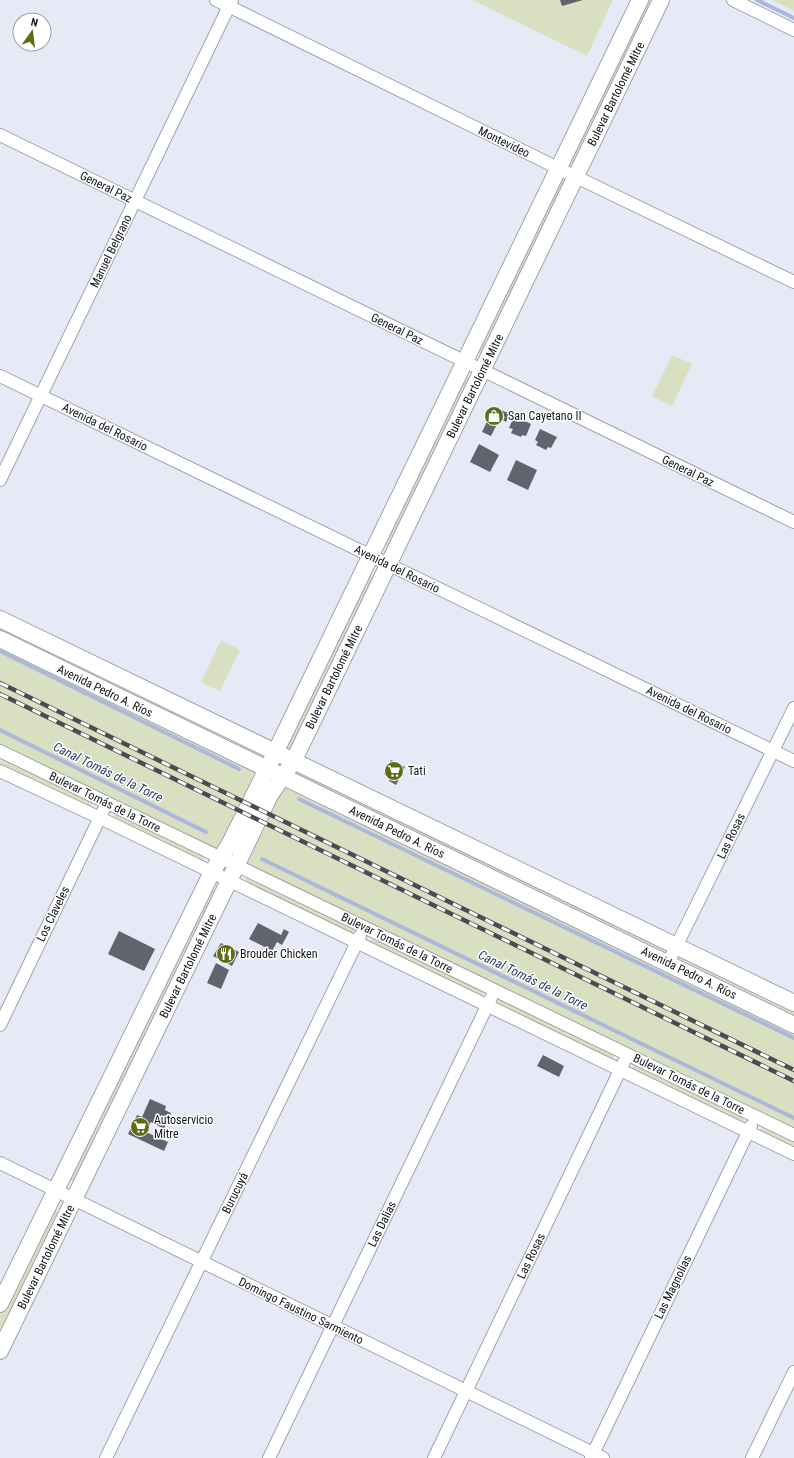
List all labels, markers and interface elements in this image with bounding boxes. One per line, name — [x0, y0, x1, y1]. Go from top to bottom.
north arrow — [12, 12, 52, 52]
text: N — [29, 16, 39, 30]
street label: Bulevar Bartolomé Mitre — [585, 39, 648, 148]
street label: Montevideo — [476, 124, 532, 160]
street label: General Paz — [78, 168, 134, 206]
street label: Manuel Belgrano — [87, 212, 135, 290]
street label: General Paz — [369, 310, 425, 348]
street label: Bulevar Bartolomé Mitre — [444, 331, 507, 440]
street label: Avenida del Rosario — [60, 400, 150, 454]
shop icon: San Cayetano II — [483, 405, 505, 427]
place label: San Cayetano II — [508, 409, 581, 423]
street label: General Paz — [660, 452, 716, 490]
street label: Avenida del Rosario — [352, 542, 442, 596]
street label: Bulevar Bartolomé Mitre — [303, 622, 366, 731]
street label: Avenida Pedro A. Ríos — [55, 662, 155, 720]
street label: Avenida del Rosario — [644, 683, 734, 737]
water label: Canal Tomás de la Torre — [51, 739, 165, 805]
supermarket icon: Tati — [383, 760, 405, 782]
place label: Tati — [408, 764, 426, 778]
street label: Bulevar Tomás de la Torre — [47, 769, 163, 835]
street label: Avenida Pedro A. Ríos — [347, 803, 447, 861]
street label: Las Rosas — [714, 811, 748, 861]
street label: Los Claveles — [34, 884, 72, 944]
street label: Bulevar Tomás de la Torre — [339, 910, 455, 976]
street label: Bulevar Bartolomé Mitre — [157, 911, 220, 1020]
restaurant icon: Brouder Chicken — [215, 943, 237, 965]
street label: Avenida Pedro A. Ríos — [639, 944, 739, 1002]
place label: Brouder Chicken — [240, 947, 318, 961]
water label: Canal Tomás de la Torre — [476, 947, 590, 1013]
street label: Bulevar Tomás de la Torre — [631, 1051, 747, 1117]
place label: Autoservicio Mitre — [154, 1113, 213, 1141]
supermarket icon: Autoservicio Mitre — [129, 1116, 151, 1138]
street label: Burucuyá — [219, 1170, 251, 1216]
street label: Las Dalias — [365, 1199, 399, 1249]
street label: Bulevar Bartolomé Mitre — [15, 1202, 78, 1311]
street label: Las Rosas — [514, 1231, 548, 1281]
street label: Las Magnolias — [652, 1253, 694, 1321]
street label: Domingo Faustino Sarmiento — [236, 1275, 366, 1347]

